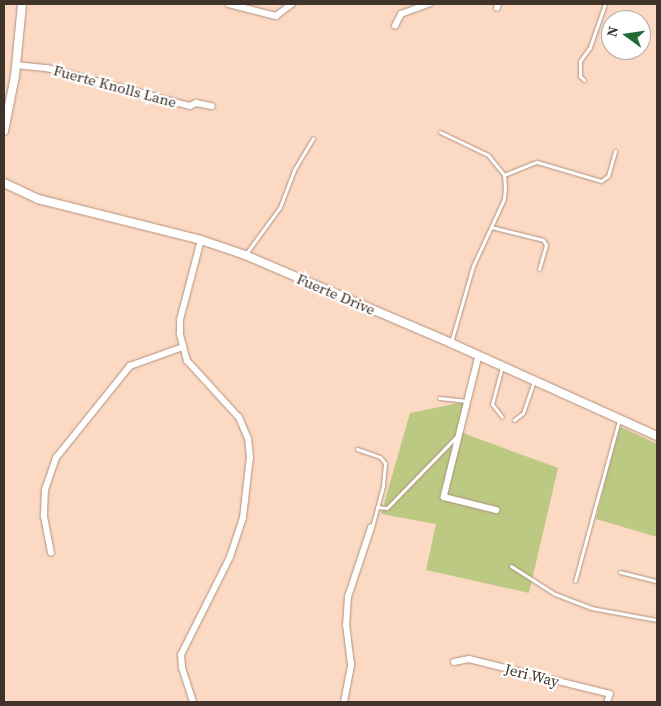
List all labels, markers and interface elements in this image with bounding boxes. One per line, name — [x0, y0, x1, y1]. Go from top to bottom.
north arrow — [601, 10, 651, 60]
text: N — [601, 24, 623, 39]
street label: Fuerte Knolls Lane — [52, 61, 178, 111]
street label: Fuerte Drive — [294, 269, 378, 319]
street label: Jeri Way — [503, 660, 561, 690]

